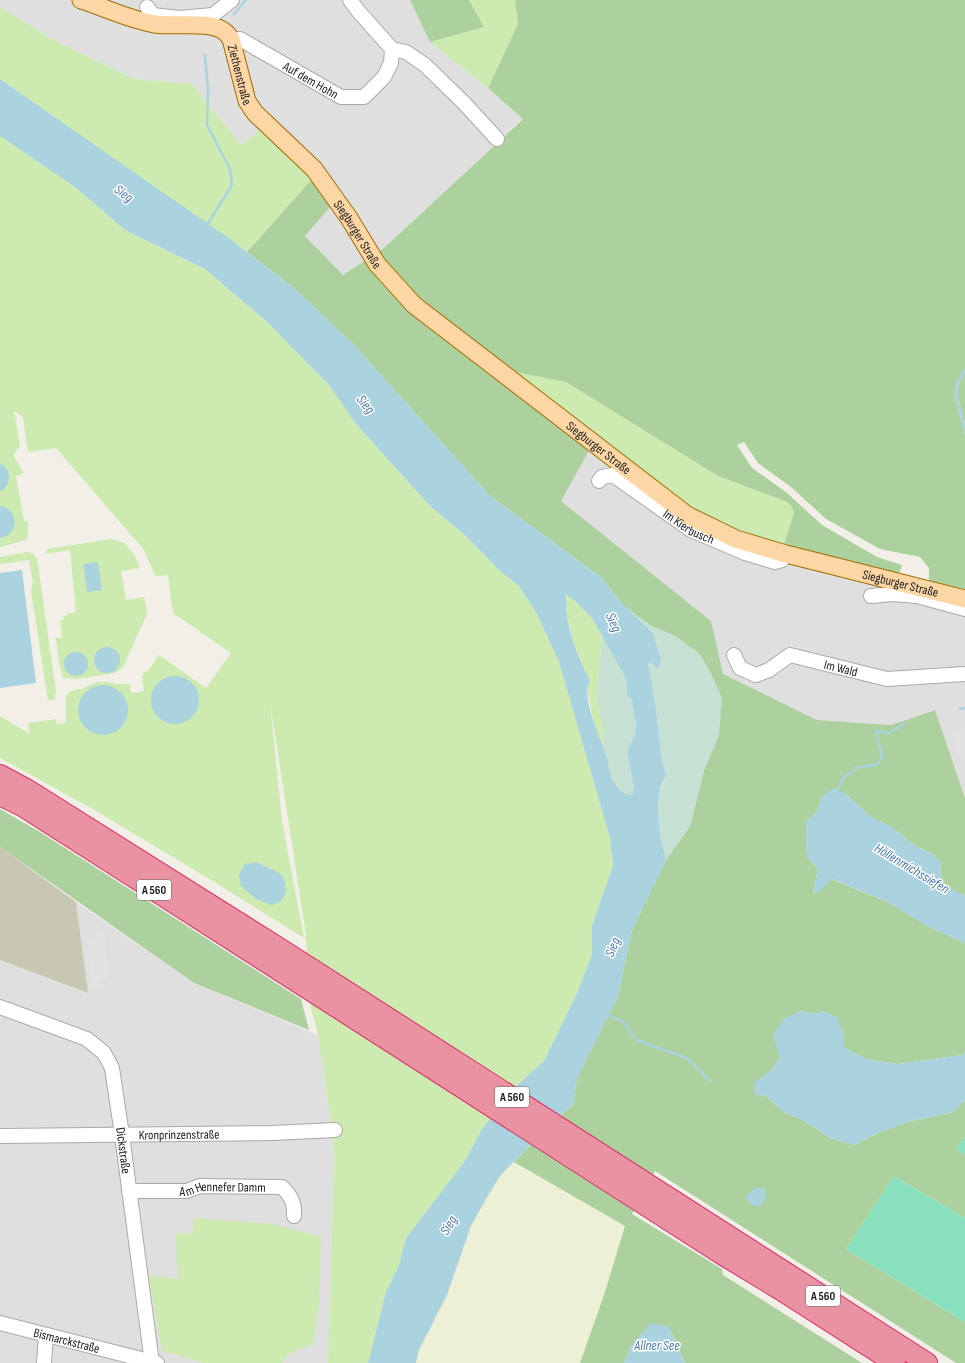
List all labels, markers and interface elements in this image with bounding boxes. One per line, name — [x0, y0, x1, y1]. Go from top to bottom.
street label: Ziethenstraße — [224, 43, 255, 109]
street label: Auf dem Hohn — [279, 58, 341, 103]
water label: Sieg — [111, 181, 137, 206]
street label: Siegburger Straße — [330, 197, 384, 273]
water label: Sieg — [353, 391, 379, 418]
street label: Siegburger Straße — [563, 418, 634, 478]
street label: Im Kierbusch — [660, 506, 716, 548]
street label: Siegburger Straße — [861, 567, 940, 601]
water label: Sieg — [602, 610, 625, 635]
street label: Im Wald — [822, 657, 859, 680]
water label: Höllenmichssiefen — [871, 839, 952, 898]
road number: A 560 — [137, 880, 171, 900]
water label: Sieg — [601, 935, 624, 959]
road number: A 560 — [495, 1087, 529, 1107]
street label: Dickstraße — [112, 1126, 134, 1175]
street label: Kronprinzenstraße — [139, 1127, 219, 1143]
street label: Am Hennefer Damm — [178, 1179, 266, 1200]
water label: Sieg — [436, 1212, 461, 1238]
road number: A 560 — [806, 1286, 840, 1306]
street label: Bismarckstraße — [32, 1325, 101, 1357]
water label: Allner See — [633, 1337, 680, 1354]

